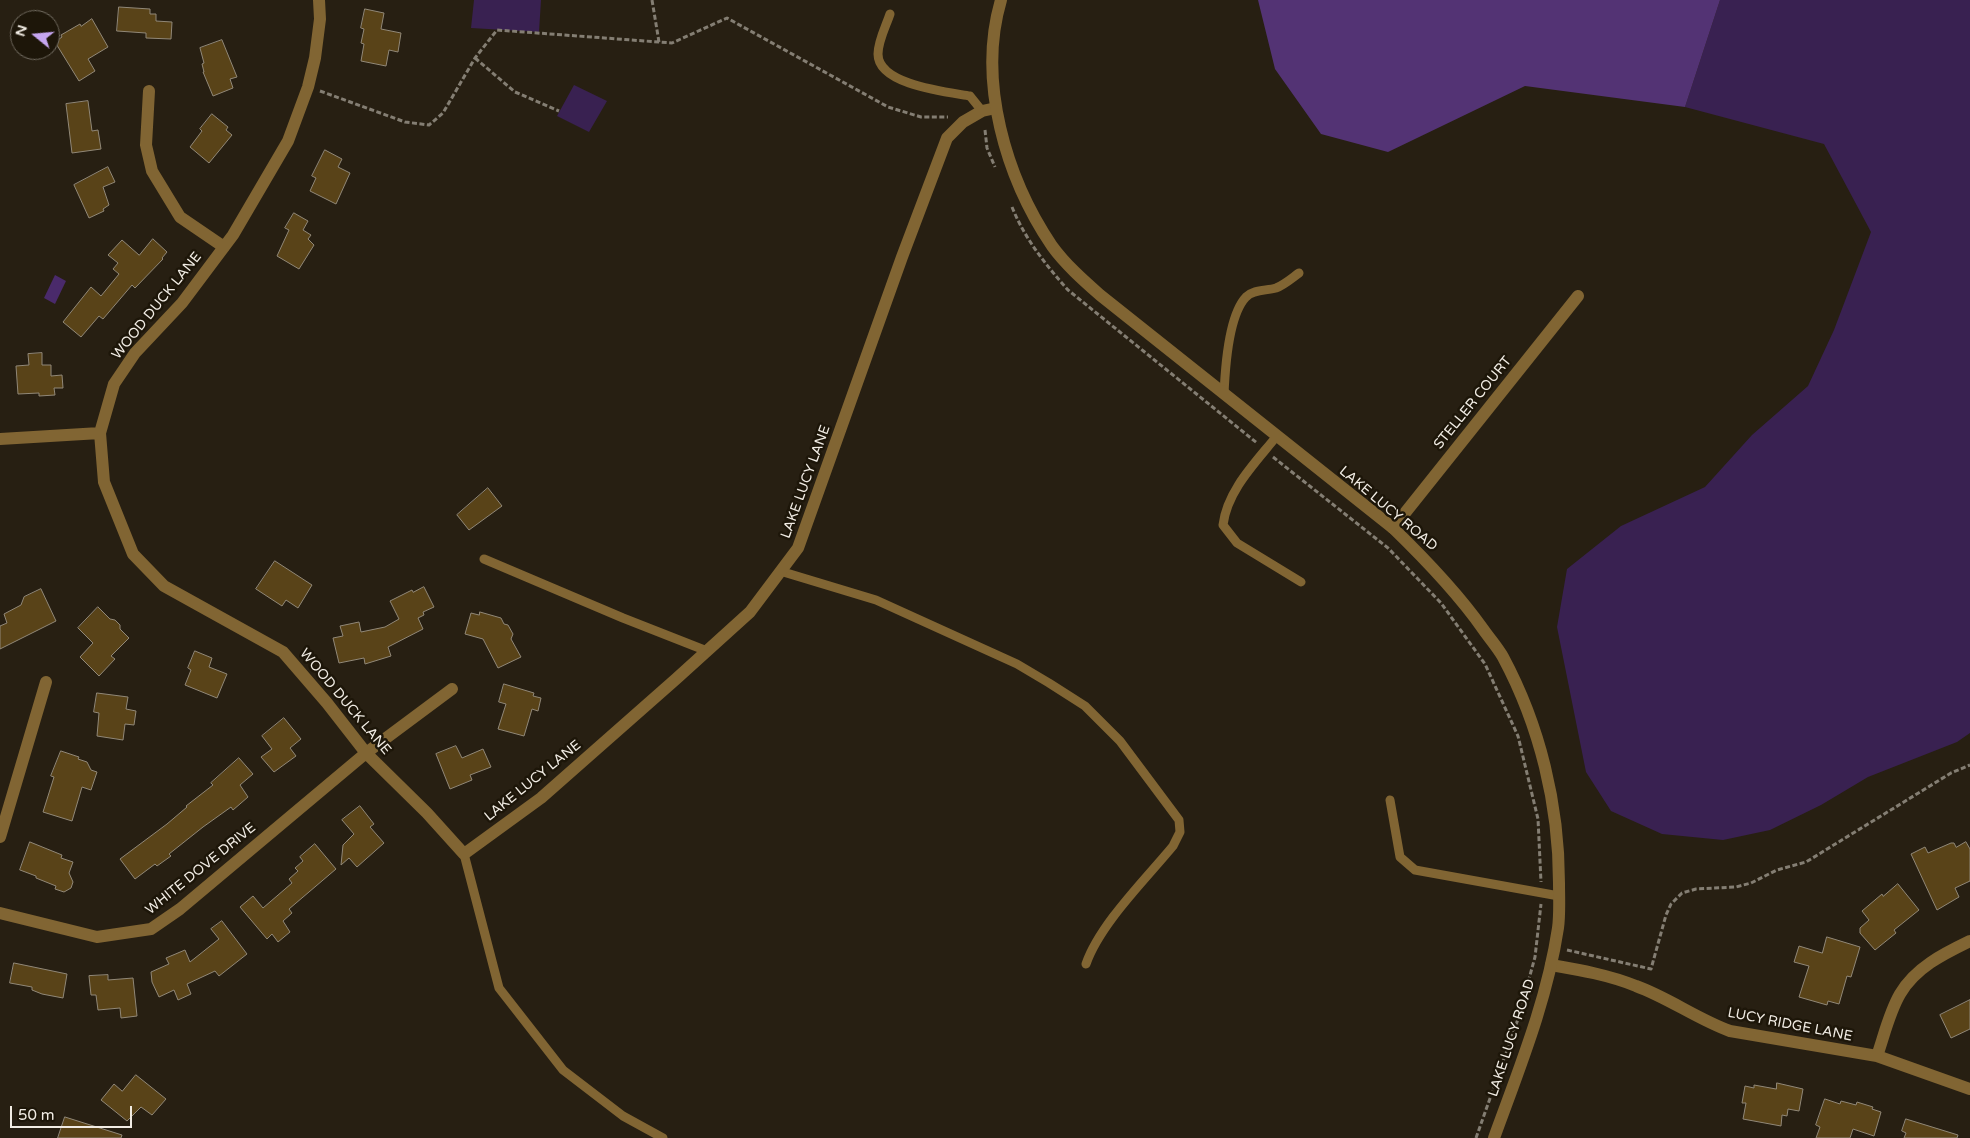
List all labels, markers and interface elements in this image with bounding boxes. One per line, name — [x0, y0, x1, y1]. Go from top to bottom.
north arrow — [10, 10, 60, 60]
text: N — [11, 23, 31, 39]
street label: WOOD DUCK LANE — [109, 249, 205, 363]
street label: STELLER COURT — [1431, 353, 1515, 453]
street label: LAKE LUCY LANE — [778, 423, 834, 541]
street label: LAKE LUCY ROAD — [1335, 463, 1441, 555]
street label: WOOD DUCK LANE — [296, 646, 394, 758]
street label: LAKE LUCY LANE — [481, 737, 585, 825]
street label: WHITE DOVE DRIVE — [143, 819, 259, 919]
street label: LAKE LUCY ROAD — [1485, 977, 1539, 1099]
street label: LUCY RIDGE LANE — [1726, 1005, 1854, 1045]
scale bar — [12, 1096, 135, 1128]
text: 50 m — [18, 1106, 55, 1124]

